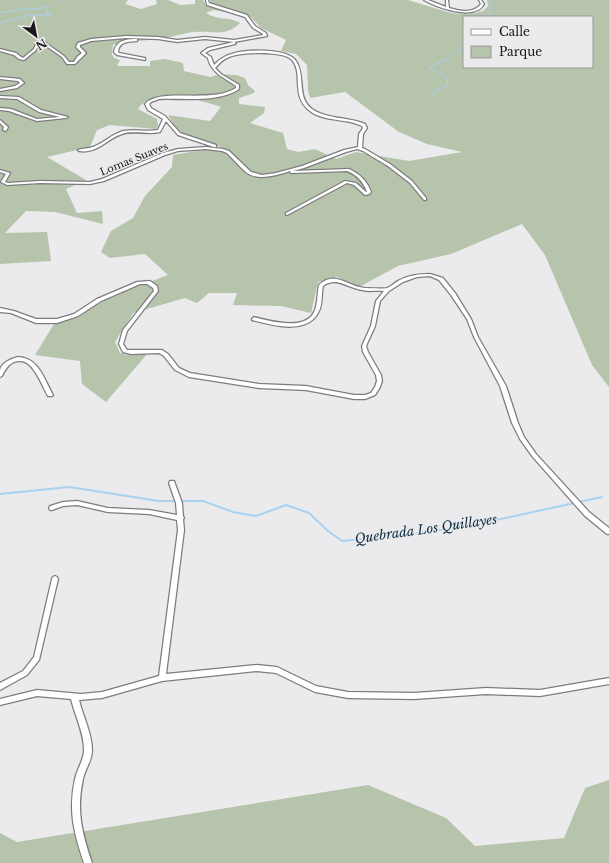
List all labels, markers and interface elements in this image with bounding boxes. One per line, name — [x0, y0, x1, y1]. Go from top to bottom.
north arrow — [16, 16, 56, 56]
legend — [463, 16, 593, 68]
text: Calle — [499, 24, 530, 39]
text: N — [33, 36, 49, 54]
text: Parque — [499, 44, 542, 59]
street label: Lomas Suaves — [98, 139, 170, 179]
water label: Quebrada Los Quillayes — [354, 511, 498, 547]

